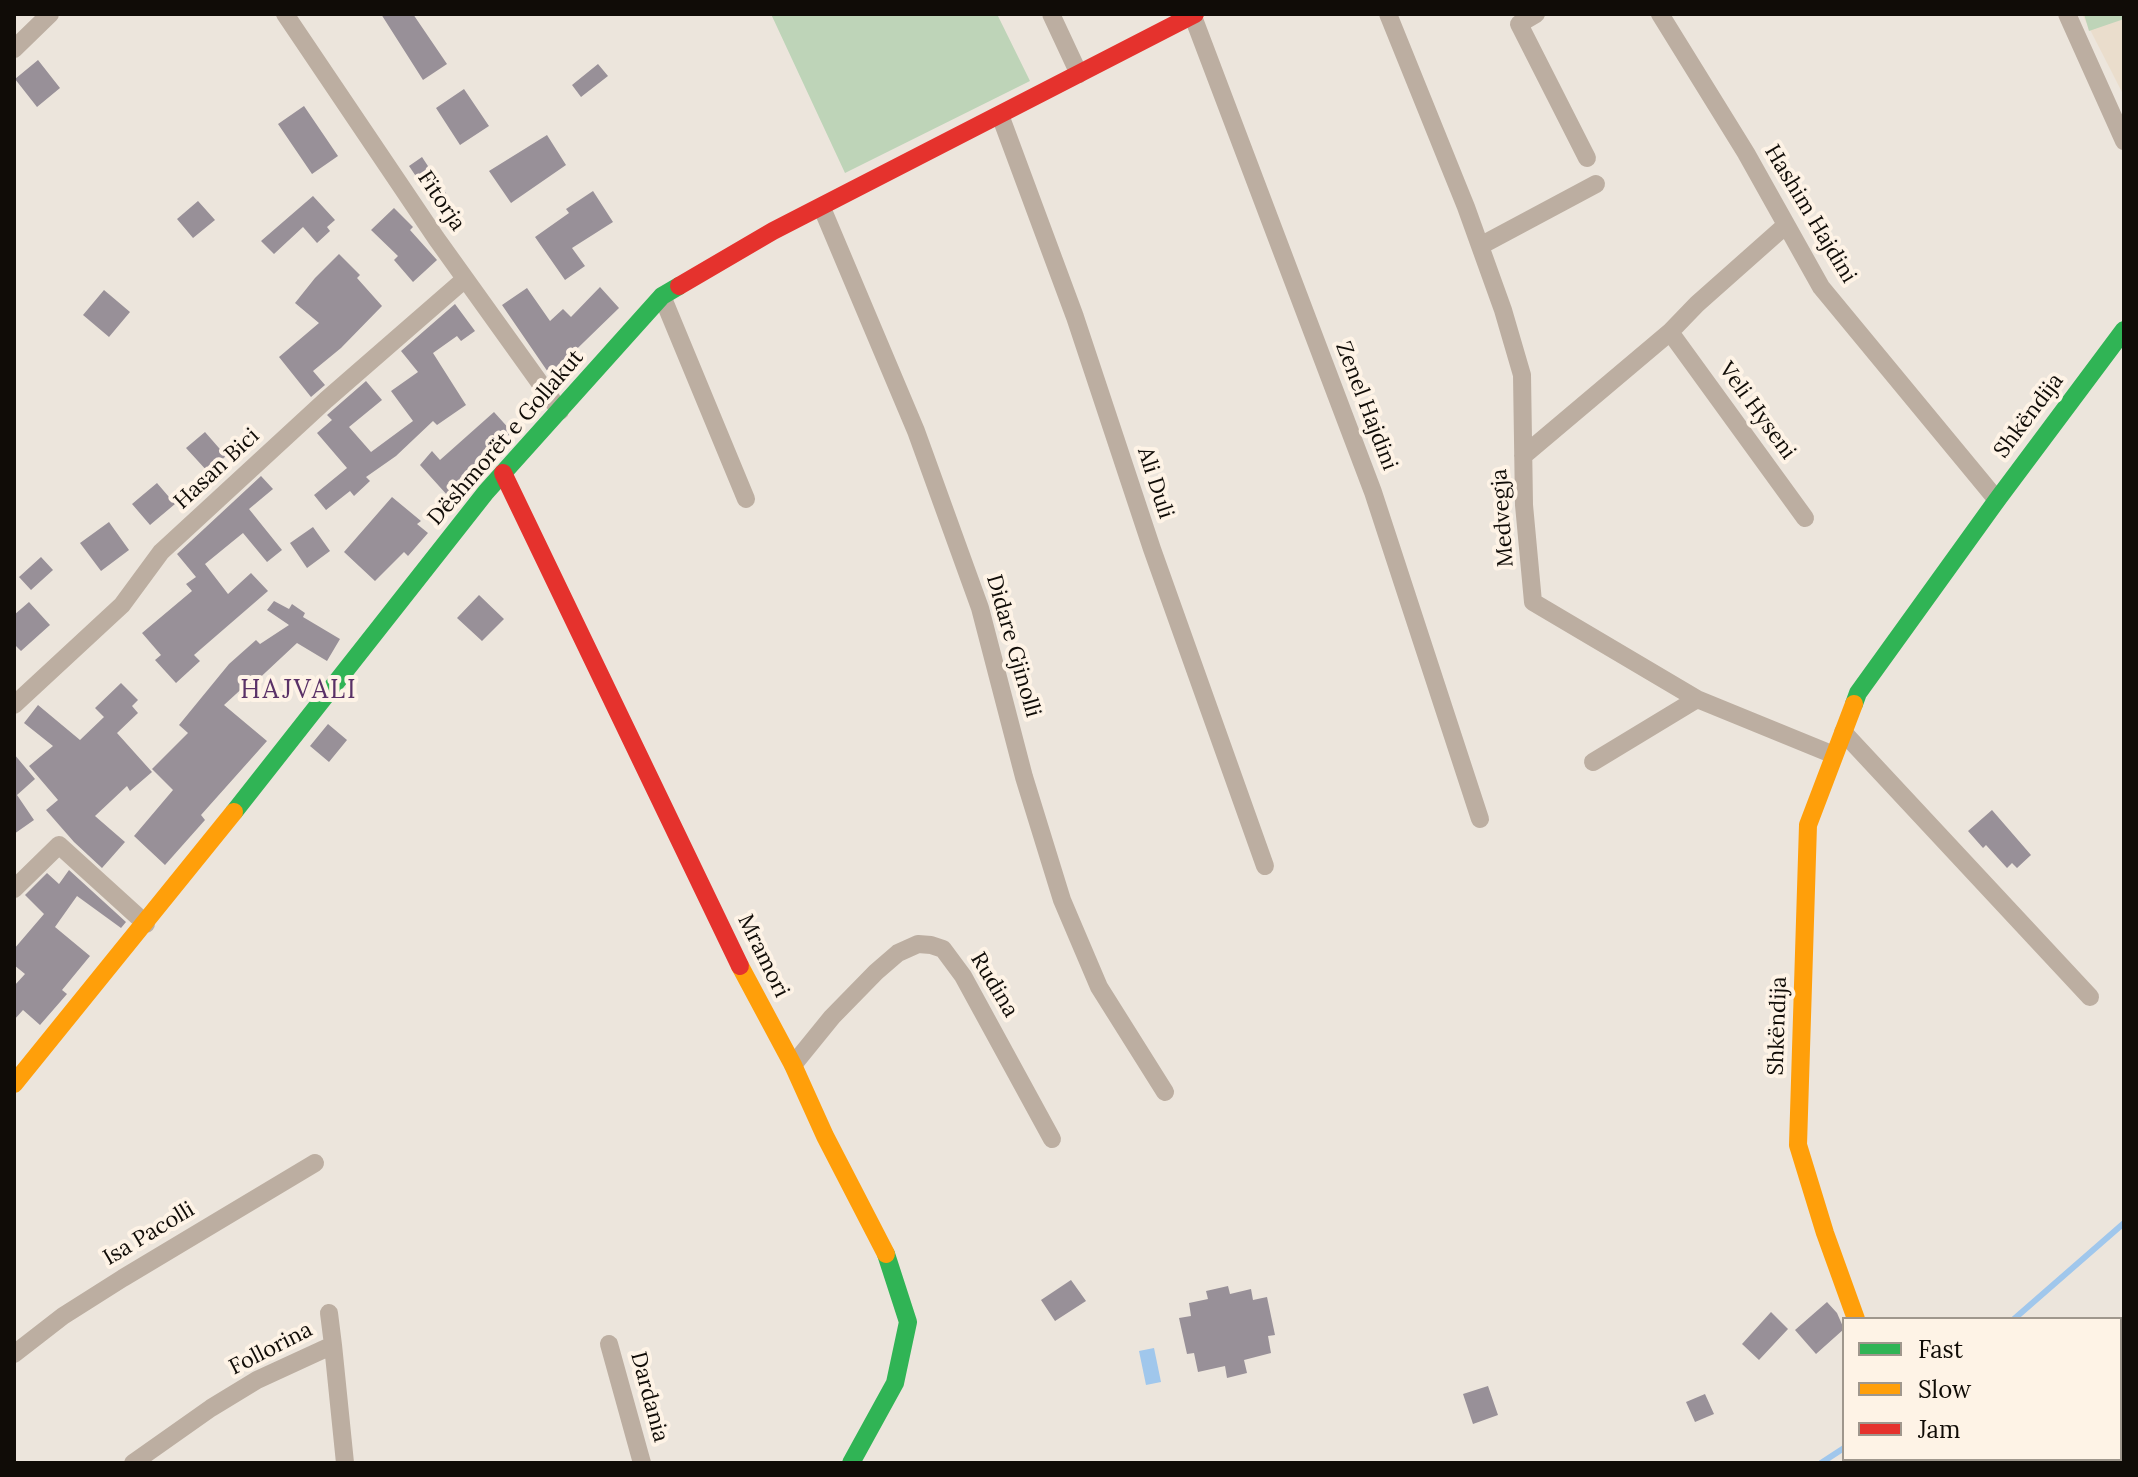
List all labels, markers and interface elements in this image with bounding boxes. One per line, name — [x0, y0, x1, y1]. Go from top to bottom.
street label: Hashim Hajdini — [1758, 140, 1862, 288]
street label: Fitorja — [411, 166, 471, 236]
street label: Zenel Hajdini — [1329, 338, 1403, 474]
street label: Dëshmorët e Gollakut — [423, 345, 589, 531]
street label: Veli Hyseni — [1713, 357, 1801, 465]
street label: Shkëndija — [1989, 369, 2069, 463]
street label: Hasan Bici — [169, 423, 265, 515]
street label: Ali Duli — [1131, 444, 1179, 522]
street label: Medvegja — [1486, 468, 1520, 568]
street label: Didare Gjinolli — [980, 572, 1046, 720]
district label: HAJVALI — [240, 675, 358, 707]
street label: Mramori — [732, 910, 794, 1002]
street label: Rudina — [964, 948, 1024, 1022]
street label: Shkëndija — [1763, 976, 1793, 1076]
street label: Isa Pacolli — [99, 1197, 199, 1271]
street label: Follorina — [225, 1317, 317, 1381]
legend — [1842, 1317, 2122, 1461]
text: Fast — [1918, 1334, 1963, 1365]
street label: Dardania — [624, 1349, 674, 1445]
text: Slow — [1918, 1374, 1971, 1405]
text: Jam — [1918, 1414, 1960, 1445]

